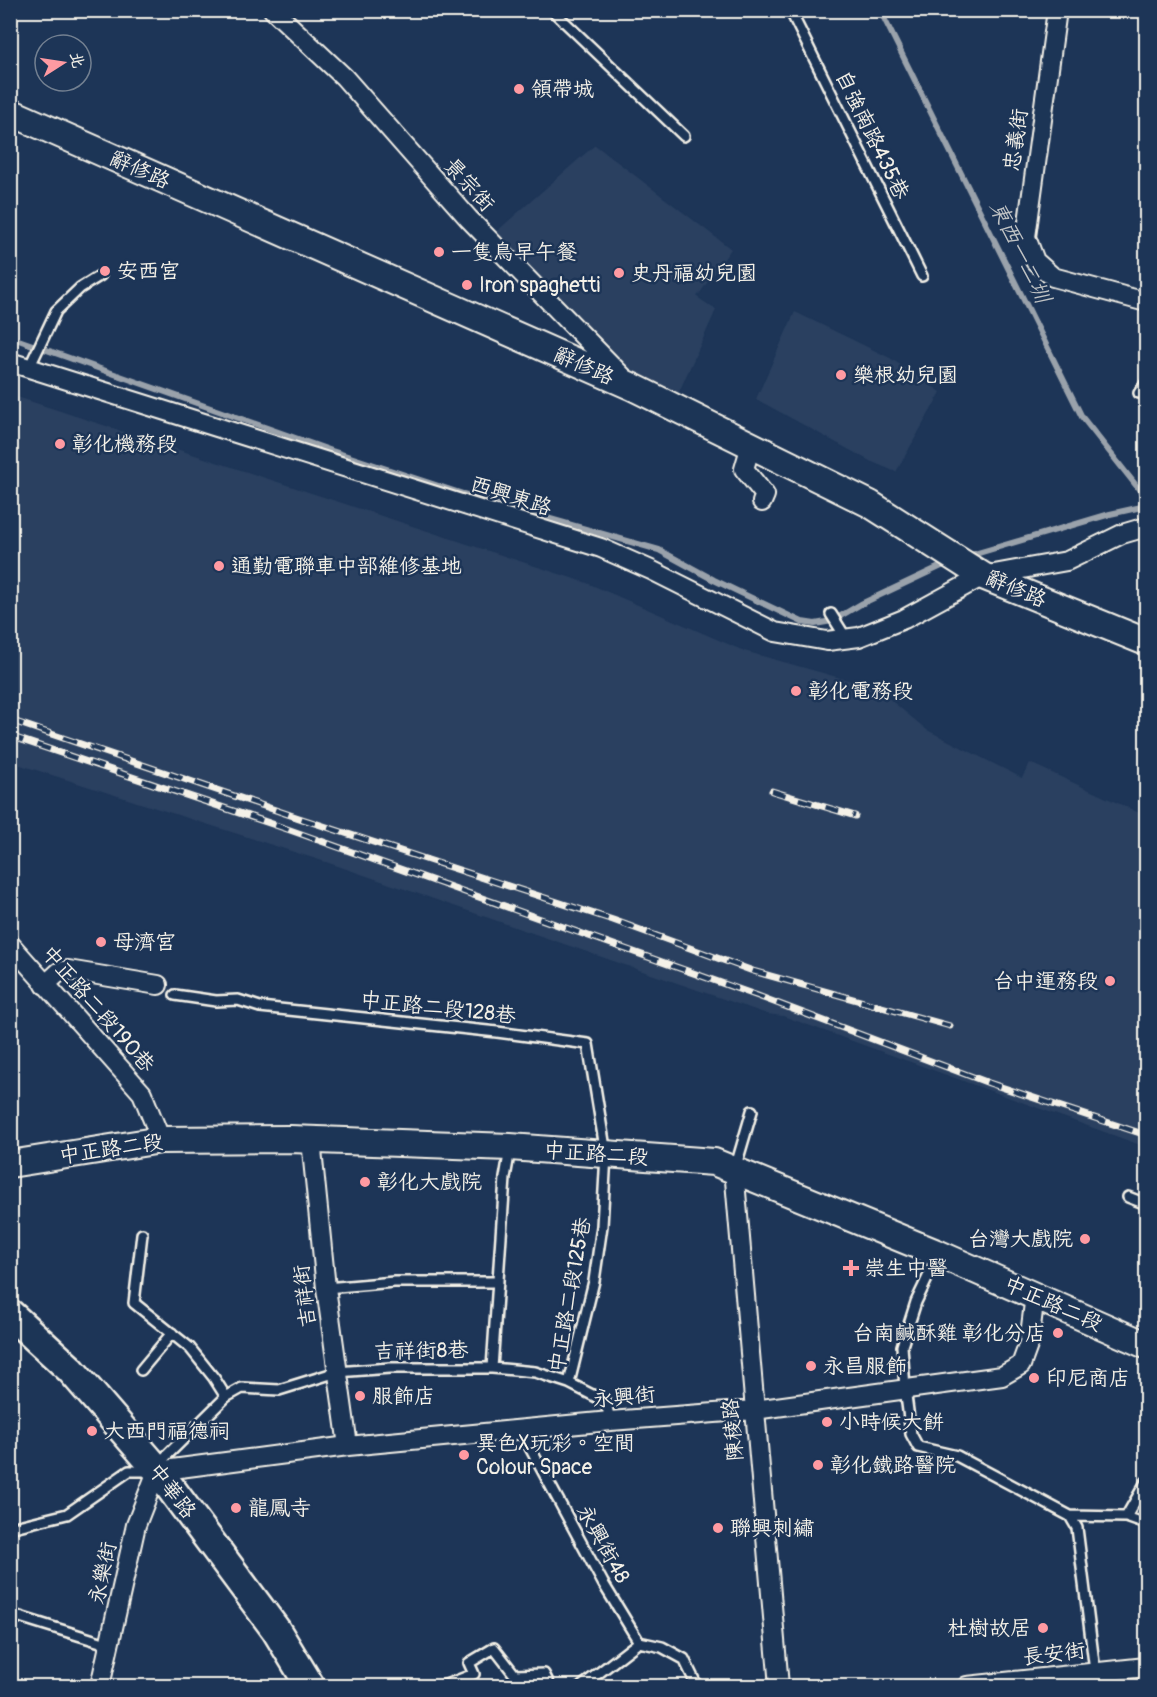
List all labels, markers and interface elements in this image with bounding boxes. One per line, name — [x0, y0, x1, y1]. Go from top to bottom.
north arrow — [33, 33, 93, 93]
text: 北 — [65, 50, 88, 70]
street label: 自強南路435巷 — [829, 66, 915, 204]
place label: 領帶城 — [531, 76, 594, 103]
marker: 領帶城 — [512, 82, 526, 96]
street label: 忠義街 — [998, 107, 1034, 173]
street label: 辭修路 — [106, 145, 174, 195]
street label: 景宗街 — [438, 153, 500, 217]
water label: 東西一二圳 — [983, 196, 1058, 309]
place label: 一隻鳥早午餐 — [451, 239, 577, 266]
marker: 一隻鳥早午餐 — [432, 245, 446, 259]
place label: 安西宮 — [117, 258, 180, 285]
place label: 史丹福幼兒園 — [631, 260, 757, 287]
marker: 安西宮 — [98, 264, 112, 278]
marker: 史丹福幼兒園 — [612, 266, 626, 280]
place label: Iron spaghetti — [479, 272, 600, 299]
marker: Iron spaghetti — [460, 278, 474, 292]
street label: 辭修路 — [550, 341, 618, 391]
place label: 樂根幼兒園 — [853, 362, 958, 389]
marker: 樂根幼兒園 — [834, 368, 848, 382]
place label: 彰化機務段 — [72, 431, 177, 458]
marker: 彰化機務段 — [53, 437, 67, 451]
street label: 西興東路 — [467, 470, 555, 522]
place label: 通勤電聯車中部維修基地 — [231, 553, 462, 580]
marker: 通勤電聯車中部維修基地 — [212, 559, 226, 573]
street label: 辭修路 — [982, 564, 1050, 614]
place label: 彰化電務段 — [808, 678, 913, 705]
marker: 彰化電務段 — [789, 684, 803, 698]
place label: 母濟宮 — [113, 929, 176, 956]
marker: 母濟宮 — [94, 935, 108, 949]
street label: 中正路二段190巷 — [36, 940, 160, 1078]
place label: 台中運務段 — [993, 968, 1098, 995]
marker: 台中運務段 — [1103, 974, 1117, 988]
street label: 中正路二段128巷 — [359, 986, 517, 1030]
street label: 中正路二段 — [57, 1128, 165, 1170]
street label: 中正路二段 — [543, 1137, 649, 1171]
place label: 彰化大戲院 — [377, 1169, 482, 1196]
marker: 彰化大戲院 — [358, 1175, 372, 1189]
street label: 中正路二段125巷 — [543, 1215, 597, 1375]
place label: 台灣大戲院 — [968, 1226, 1073, 1253]
marker: 台灣大戲院 — [1078, 1232, 1092, 1246]
place label: 崇生中醫 — [864, 1255, 948, 1282]
marker: 崇生中醫 — [842, 1259, 860, 1277]
street label: 吉祥街 — [288, 1263, 322, 1329]
street label: 中正路二段 — [1000, 1270, 1106, 1338]
place label: 台南鹹酥雞 彰化分店 — [852, 1320, 1046, 1347]
marker: 台南鹹酥雞 彰化分店 — [1051, 1326, 1065, 1340]
street label: 吉祥街8巷 — [373, 1337, 469, 1365]
place label: 永昌服飾 — [823, 1353, 907, 1380]
marker: 永昌服飾 — [804, 1359, 818, 1373]
place label: 印尼商店 — [1046, 1365, 1130, 1392]
marker: 印尼商店 — [1027, 1371, 1041, 1385]
street label: 永興街 — [591, 1381, 657, 1413]
place label: 服飾店 — [372, 1383, 435, 1410]
marker: 服飾店 — [353, 1389, 367, 1403]
street label: 陳稜路 — [717, 1397, 749, 1463]
place label: 小時候大餅 — [839, 1409, 944, 1436]
marker: 小時候大餅 — [820, 1415, 834, 1429]
place label: 大西門福德祠 — [104, 1418, 230, 1445]
marker: 大西門福德祠 — [85, 1424, 99, 1438]
place label: 異色X玩彩。空間 Colour Space — [476, 1430, 635, 1481]
marker: 異色X玩彩。空間 Colour Space — [457, 1448, 471, 1462]
place label: 彰化鐵路醫院 — [830, 1452, 956, 1479]
street label: 中華路 — [142, 1458, 202, 1524]
marker: 彰化鐵路醫院 — [811, 1458, 825, 1472]
place label: 龍鳳寺 — [248, 1495, 311, 1522]
street label: 永興街48 — [570, 1500, 636, 1588]
marker: 龍鳳寺 — [229, 1501, 243, 1515]
place label: 聯興刺繡 — [730, 1515, 814, 1542]
marker: 聯興刺繡 — [711, 1521, 725, 1535]
street label: 永樂街 — [83, 1539, 123, 1607]
place label: 杜樹故居 — [947, 1615, 1031, 1642]
marker: 杜樹故居 — [1036, 1621, 1050, 1635]
street label: 長安街 — [1021, 1637, 1087, 1671]

